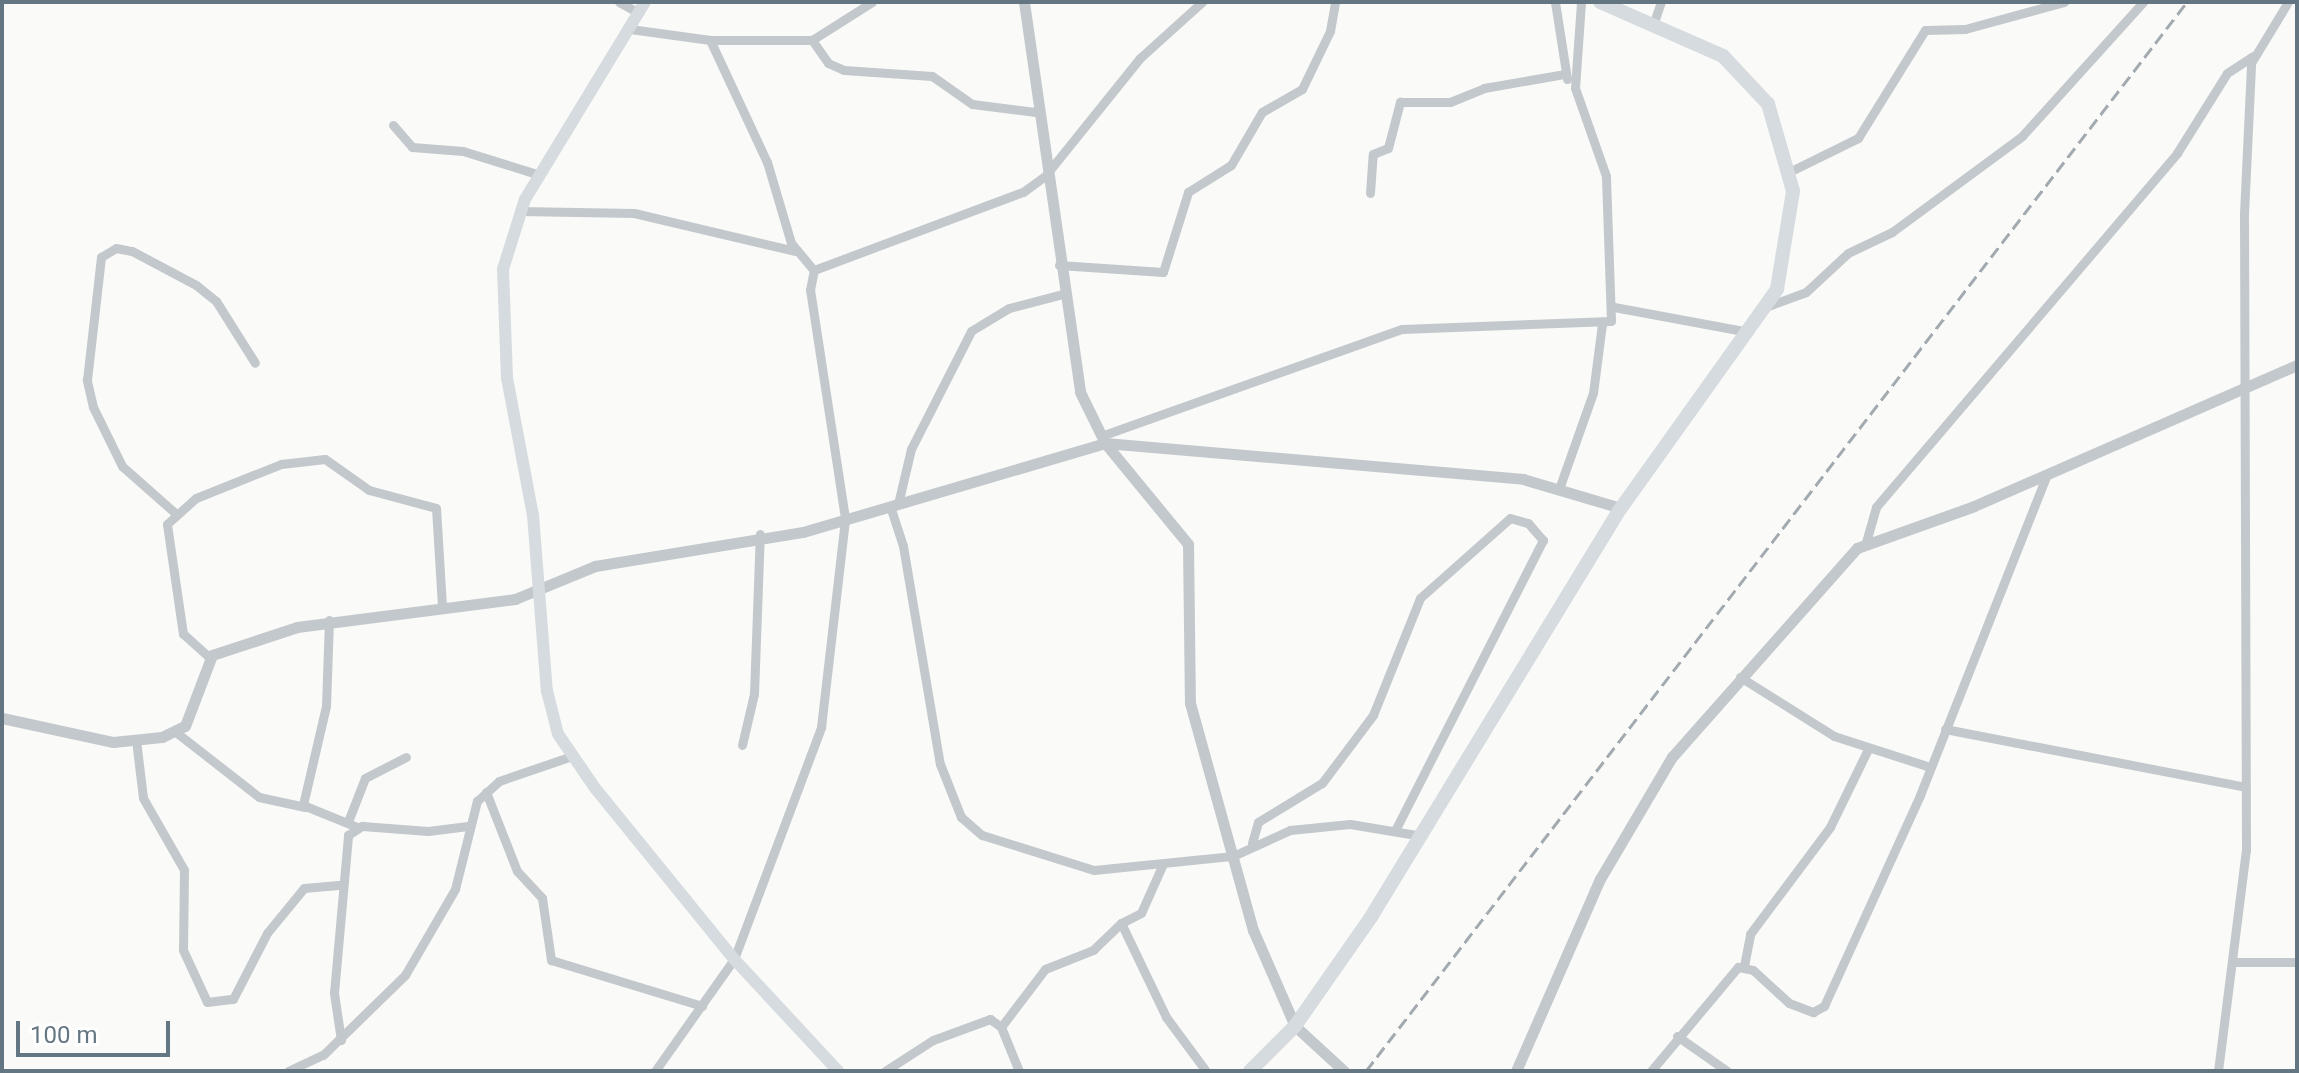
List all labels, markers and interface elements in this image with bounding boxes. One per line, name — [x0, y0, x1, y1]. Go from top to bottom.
scale bar — [20, 1005, 174, 1055]
text: 100 m — [30, 1021, 97, 1049]

